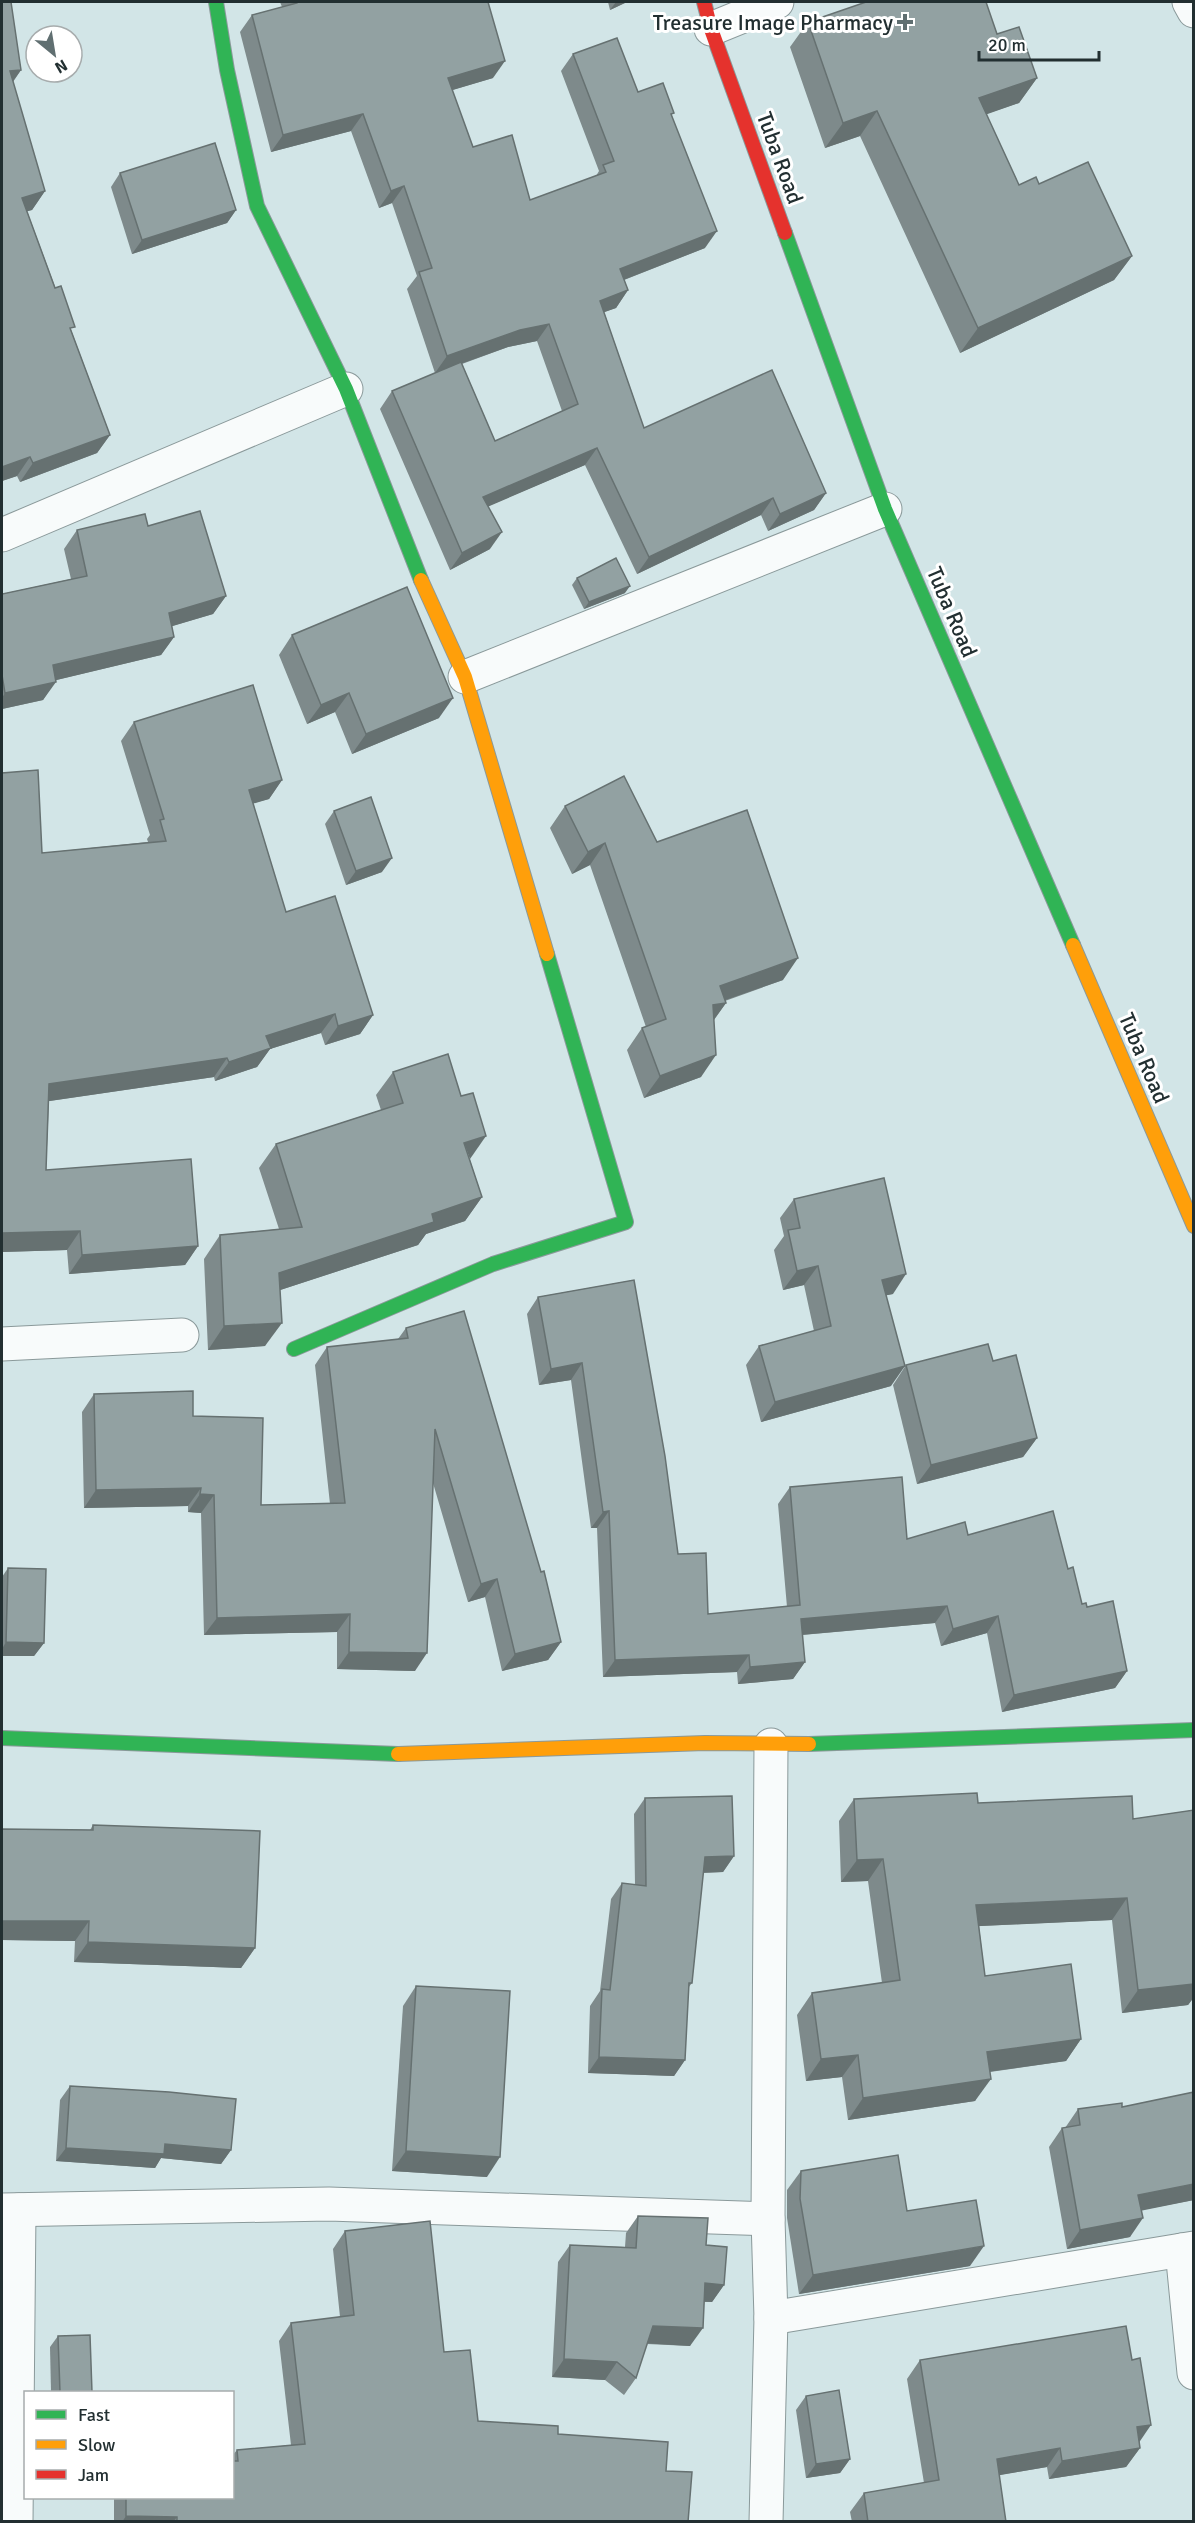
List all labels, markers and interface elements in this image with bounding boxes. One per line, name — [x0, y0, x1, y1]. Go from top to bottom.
place label: Treasure Image Pharmacy — [653, 9, 894, 36]
marker: Treasure Image Pharmacy — [898, 15, 912, 29]
north arrow — [24, 24, 84, 84]
scale bar — [979, 24, 1099, 62]
text: 20 m — [988, 34, 1026, 56]
text: N — [51, 55, 71, 78]
street label: Tuba Road — [751, 108, 809, 208]
street label: Tuba Road — [921, 563, 983, 661]
street label: Tuba Road — [1113, 1009, 1175, 1107]
legend — [24, 2391, 234, 2499]
text: Fast — [78, 2404, 110, 2426]
text: Slow — [78, 2434, 115, 2456]
text: Jam — [78, 2464, 109, 2486]

